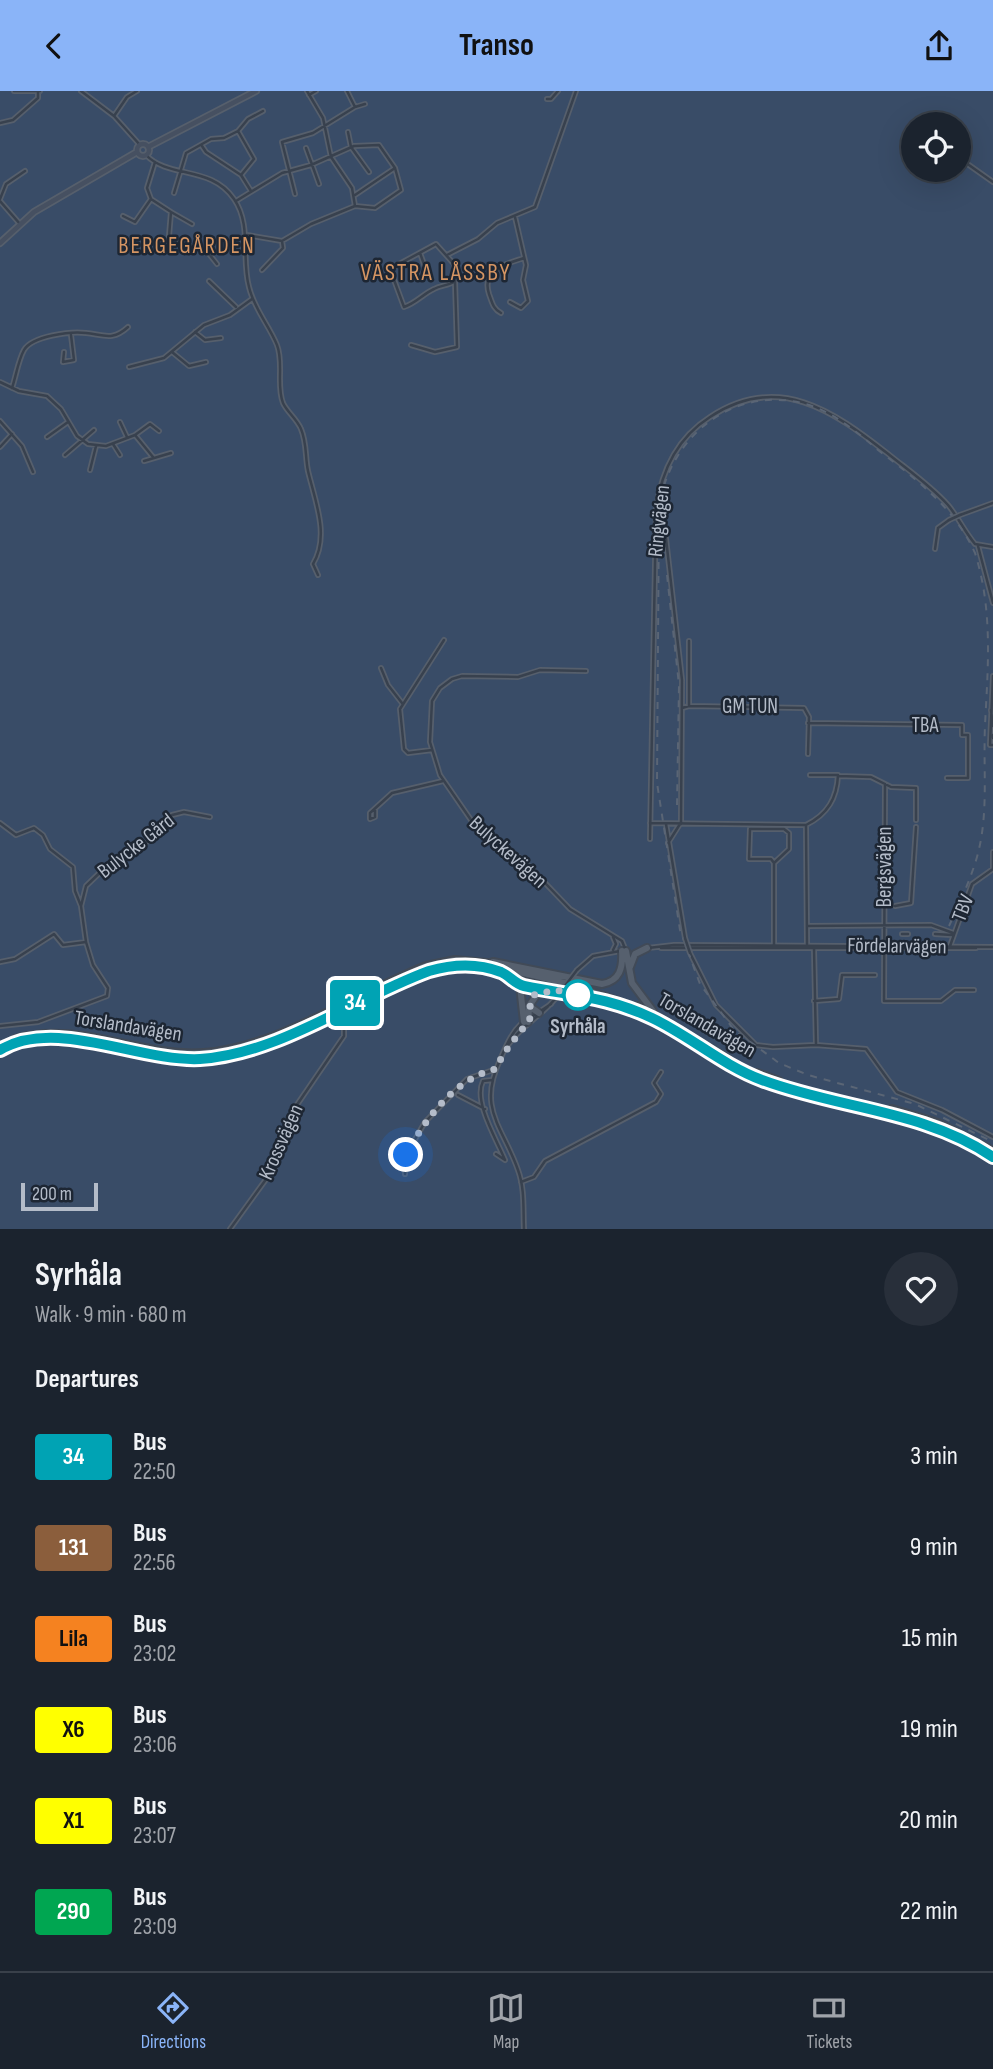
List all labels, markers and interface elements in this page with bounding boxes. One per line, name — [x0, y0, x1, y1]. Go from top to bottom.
text: Transo — [459, 26, 534, 65]
icon: back — [35, 27, 73, 65]
icon: share — [920, 27, 958, 65]
map controls — [901, 112, 971, 182]
button: locate — [901, 112, 971, 182]
district label: BERGEGÅRDEN — [118, 232, 256, 260]
district label: VÄSTRA LÅSSBY — [360, 258, 512, 287]
street label: Ringvägen — [643, 484, 675, 558]
street label: GM TUN — [722, 694, 778, 719]
street label: TBA — [912, 713, 939, 738]
street label: Bulycke Gård — [93, 808, 179, 884]
street label: Bulyckevägen — [464, 811, 552, 893]
street label: Bergsvägen — [872, 827, 897, 907]
street label: TBV — [946, 890, 980, 925]
street label: Fördelarvägen — [847, 933, 947, 959]
line badge: 34 — [324, 980, 386, 1026]
marker: Syrhåla — [563, 980, 593, 1010]
street label: Torslandavägen — [654, 987, 760, 1063]
text: 34 — [344, 988, 366, 1017]
street label: Torslandavägen — [73, 1005, 183, 1047]
place label: Syrhåla — [550, 1014, 606, 1039]
street label: Krossvägen — [253, 1100, 309, 1184]
your location — [388, 1137, 423, 1172]
scale bar — [21, 1180, 98, 1212]
text: 200 m — [32, 1183, 72, 1206]
button: heart — [884, 1252, 958, 1326]
text: Syrhåla — [35, 1255, 122, 1295]
text: Walk · 9 min · 680 m — [35, 1301, 187, 1329]
text: Departures — [35, 1364, 139, 1395]
text: Bus — [133, 1427, 167, 1458]
text: 3 min — [910, 1441, 958, 1472]
text: 34 — [63, 1442, 84, 1471]
text: 22:50 — [133, 1458, 176, 1486]
text: Bus — [133, 1518, 167, 1549]
text: 9 min — [910, 1532, 958, 1563]
text: 131 — [59, 1533, 88, 1562]
text: 22:56 — [133, 1549, 176, 1577]
text: Bus — [133, 1609, 167, 1640]
text: 15 min — [902, 1623, 958, 1654]
text: Lila — [59, 1624, 88, 1653]
text: 23:02 — [133, 1640, 176, 1668]
text: Bus — [133, 1700, 167, 1731]
text: 19 min — [901, 1714, 958, 1745]
text: X6 — [62, 1715, 85, 1744]
text: 23:06 — [133, 1731, 177, 1759]
text: Bus — [133, 1791, 167, 1822]
text: 20 min — [899, 1805, 958, 1836]
text: X1 — [63, 1806, 84, 1835]
text: 23:07 — [133, 1822, 176, 1850]
text: Bus — [133, 1882, 167, 1913]
text: 22 min — [900, 1896, 958, 1927]
text: 290 — [57, 1897, 90, 1926]
text: 23:09 — [133, 1913, 177, 1941]
tab: Directions — [141, 1989, 206, 2054]
tab: Map — [487, 1989, 525, 2054]
tab: Tickets — [806, 1989, 852, 2054]

